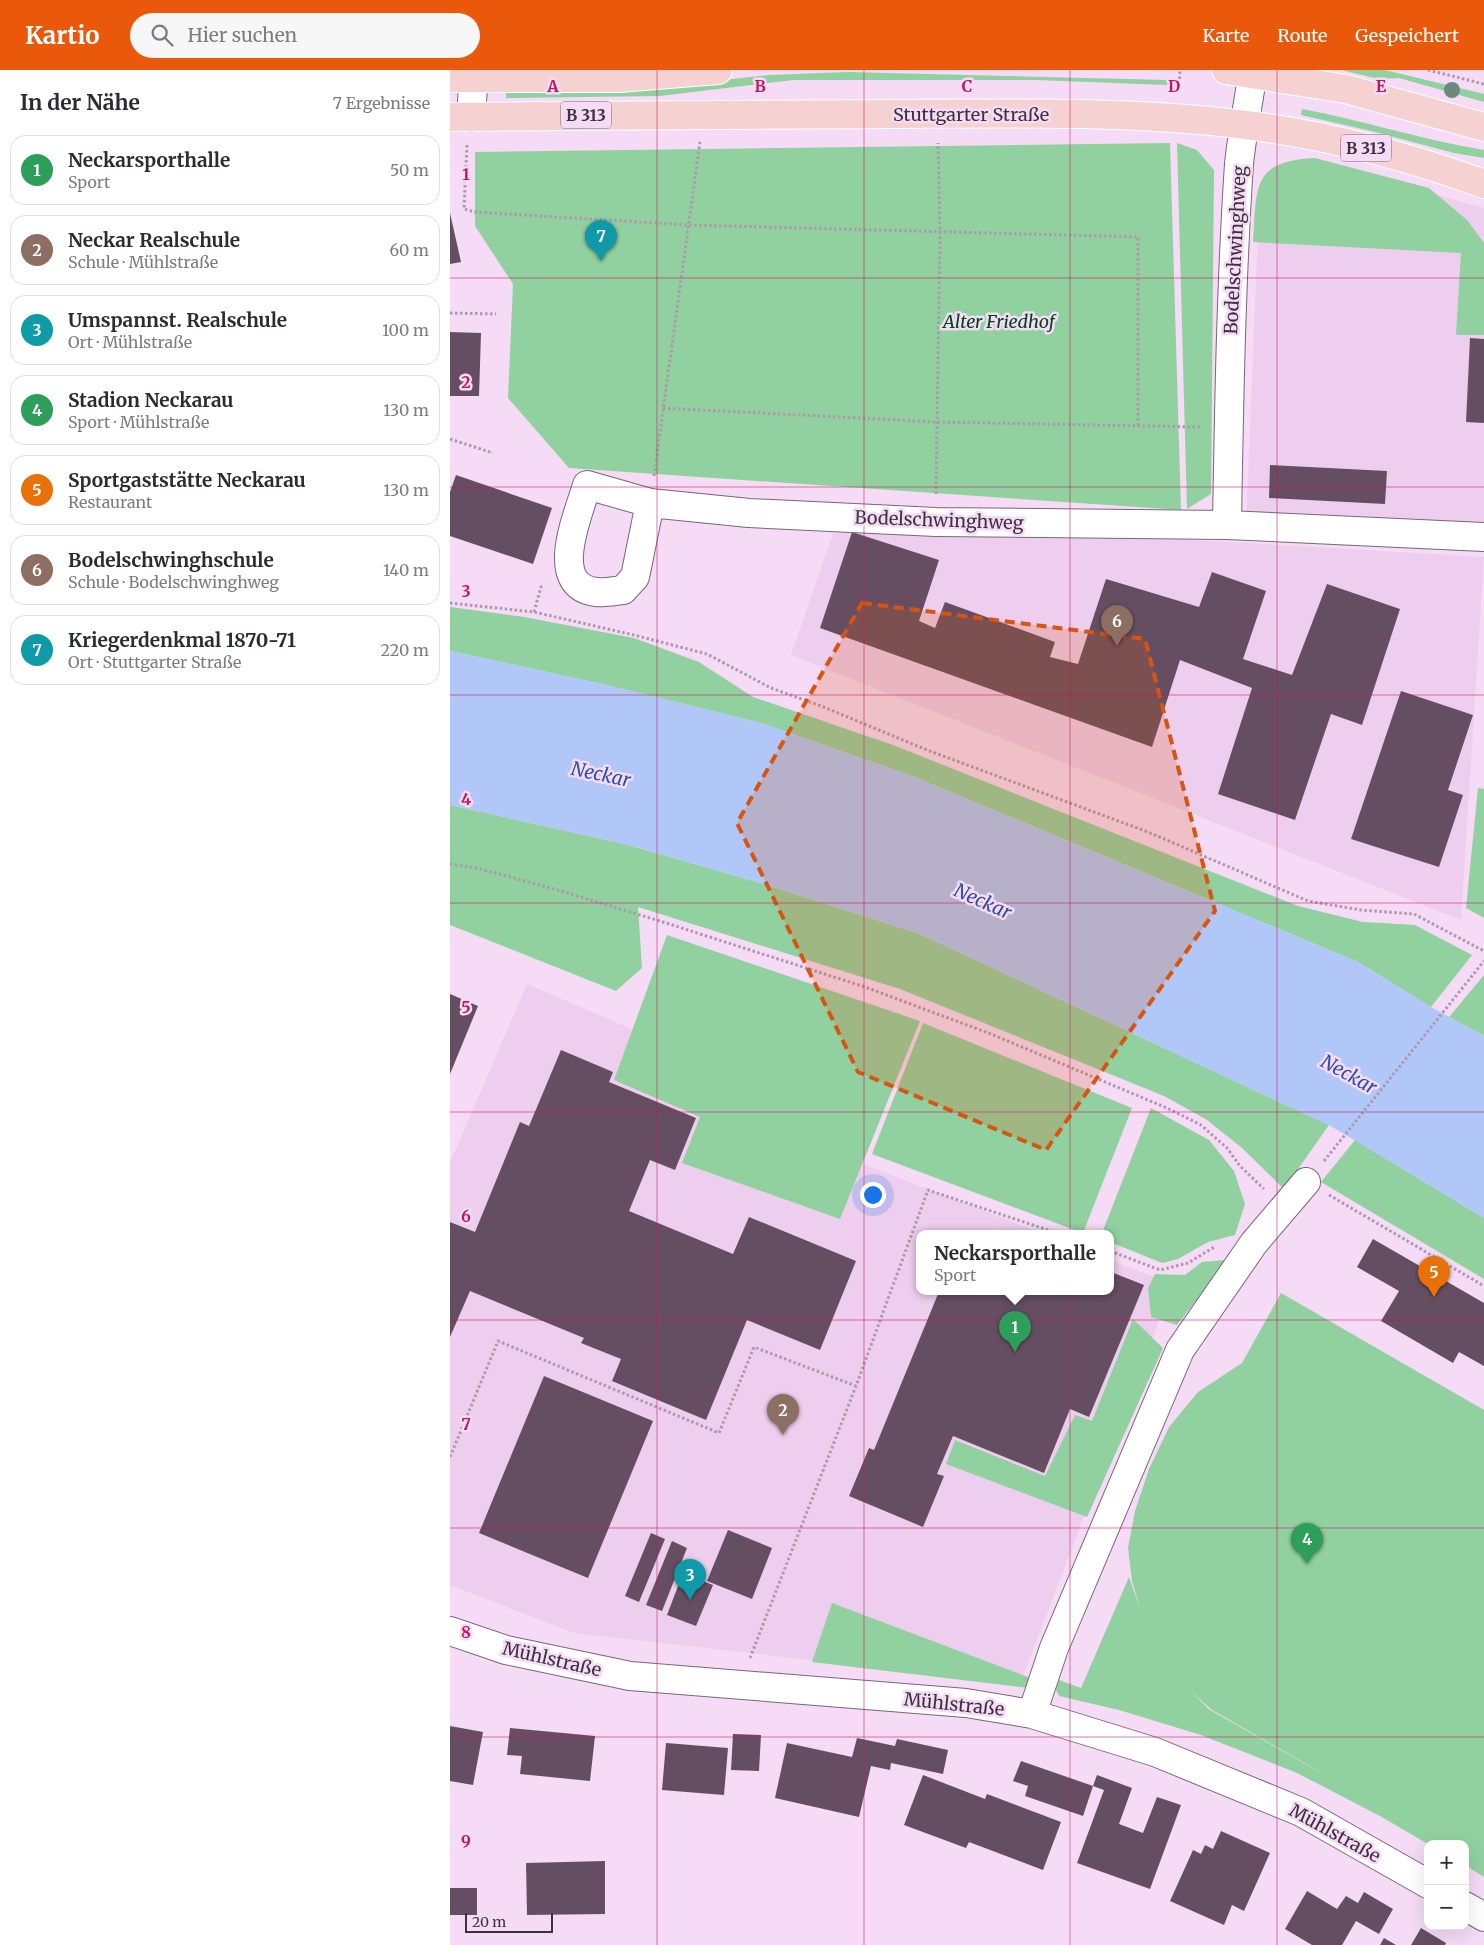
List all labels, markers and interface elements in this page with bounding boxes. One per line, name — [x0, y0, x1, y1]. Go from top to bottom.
search box — [130, 13, 480, 58]
text: Kartio — [25, 20, 100, 51]
icon: search — [148, 21, 176, 49]
text: Hier suchen — [188, 23, 297, 47]
text: Karte — [1203, 24, 1249, 47]
text: Route — [1277, 24, 1327, 47]
text: Gespeichert — [1355, 24, 1459, 47]
text: A — [546, 76, 559, 96]
text: B — [754, 76, 766, 96]
text: C — [962, 76, 972, 96]
text: D — [1168, 76, 1180, 96]
text: E — [1376, 76, 1387, 96]
text: In der Nähe — [20, 89, 140, 116]
text: 7 Ergebnisse — [333, 93, 430, 113]
road number: B 313 — [561, 102, 611, 128]
street label: Stuttgarter Straße — [893, 103, 1049, 126]
road number: B 313 — [1341, 134, 1391, 162]
text: Neckarsporthalle — [68, 148, 230, 172]
text: 1 — [33, 160, 41, 180]
text: 50 m — [390, 160, 429, 180]
text: 1 — [462, 164, 470, 184]
street label: Bodelschwinghweg — [1219, 165, 1251, 335]
text: Sport — [68, 172, 110, 192]
pin: 7 — [585, 220, 617, 261]
text: Neckar Realschule — [68, 228, 240, 252]
text: 2 — [32, 240, 42, 260]
text: 60 m — [389, 240, 429, 260]
text: Schule · Mühlstraße — [68, 252, 218, 272]
text: Umspannst. Realschule — [68, 308, 287, 332]
park label: Alter Friedhof — [941, 310, 1057, 333]
text: 3 — [32, 320, 42, 340]
text: 100 m — [382, 320, 429, 340]
text: Ort · Mühlstraße — [68, 332, 192, 352]
text: 2 — [461, 372, 471, 392]
text: Stadion Neckarau — [68, 388, 233, 412]
text: 4 — [32, 400, 42, 420]
text: 130 m — [383, 400, 429, 420]
text: Sport · Mühlstraße — [68, 412, 209, 432]
text: Sportgaststätte Neckarau — [68, 468, 306, 492]
text: 5 — [32, 480, 42, 500]
text: 130 m — [383, 480, 429, 500]
text: Restaurant — [68, 492, 152, 512]
street label: Bodelschwinghweg — [854, 506, 1024, 534]
text: Bodelschwinghschule — [68, 548, 274, 572]
text: 6 — [32, 560, 42, 580]
text: 140 m — [383, 560, 429, 580]
text: Schule · Bodelschwinghweg — [68, 572, 279, 592]
text: 3 — [461, 581, 471, 601]
pin: 6 — [1101, 605, 1133, 646]
text: Kriegerdenkmal 1870-71 — [68, 628, 296, 652]
text: 7 — [32, 640, 42, 660]
text: 220 m — [381, 640, 429, 660]
text: Ort · Stuttgarter Straße — [68, 652, 241, 672]
water label: Neckar — [569, 756, 633, 792]
text: 4 — [461, 789, 471, 809]
water label: Neckar — [951, 878, 1016, 924]
text: 5 — [461, 997, 471, 1017]
water label: Neckar — [1317, 1049, 1381, 1099]
your location — [860, 1182, 886, 1208]
text: 6 — [461, 1206, 471, 1226]
popup — [916, 1230, 1114, 1295]
text: Neckarsporthalle — [934, 1241, 1096, 1265]
pin: 5 — [1418, 1256, 1450, 1297]
text: Sport — [934, 1265, 976, 1285]
pin: 1 — [999, 1311, 1031, 1352]
pin: 2 — [767, 1394, 799, 1435]
text: 7 — [461, 1414, 471, 1434]
pin: 4 — [1291, 1523, 1323, 1564]
pin: 3 — [674, 1559, 706, 1600]
text: 8 — [461, 1622, 471, 1642]
street label: Mühlstraße — [500, 1636, 604, 1682]
street label: Mühlstraße — [903, 1687, 1005, 1721]
street label: Mühlstraße — [1285, 1798, 1385, 1868]
text: 9 — [461, 1831, 471, 1851]
map controls — [1424, 1840, 1469, 1930]
button: + — [1424, 1840, 1469, 1885]
button: − — [1424, 1885, 1469, 1930]
scale bar — [465, 1910, 552, 1933]
text: 20 m — [472, 1913, 506, 1931]

